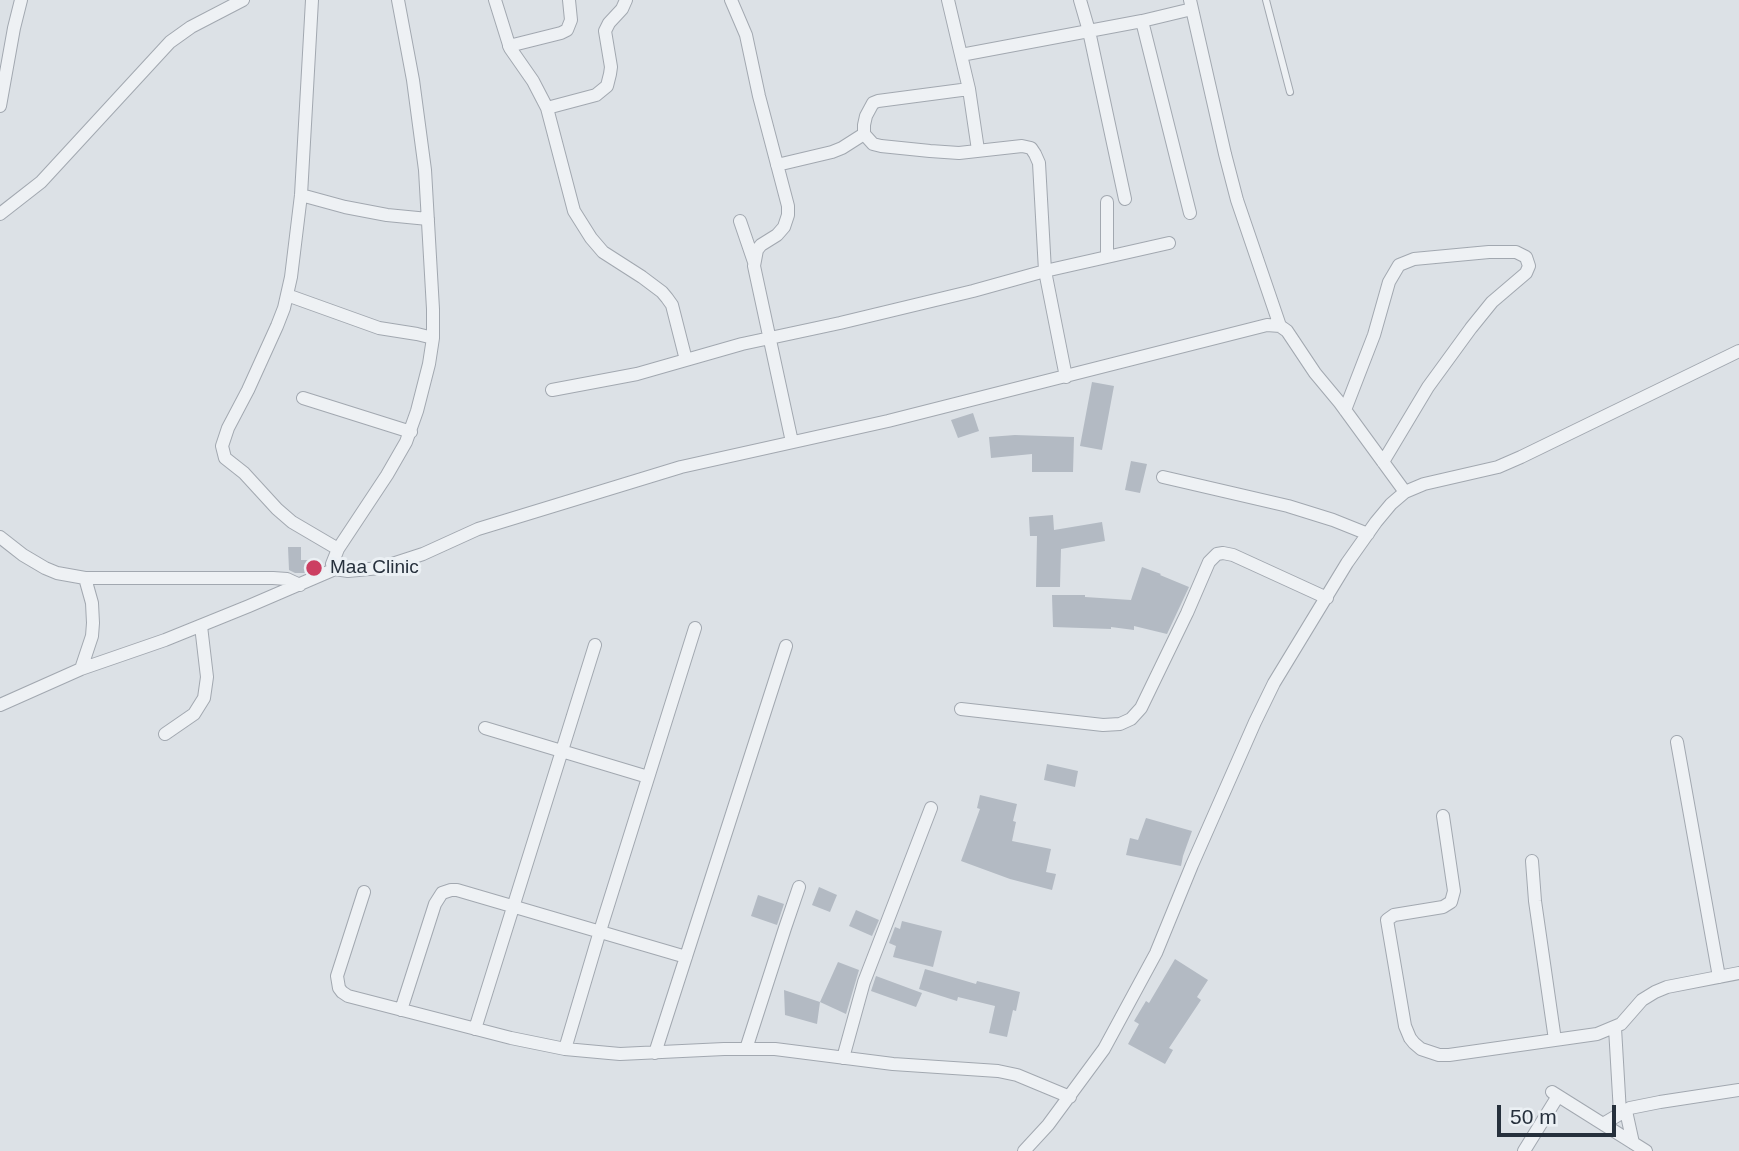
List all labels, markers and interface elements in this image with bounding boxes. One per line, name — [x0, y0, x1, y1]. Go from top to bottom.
place label: Maa Clinic — [330, 557, 419, 579]
marker: Maa Clinic — [304, 558, 324, 578]
scale bar — [1501, 1092, 1620, 1136]
text: 50 m — [1510, 1105, 1557, 1128]

